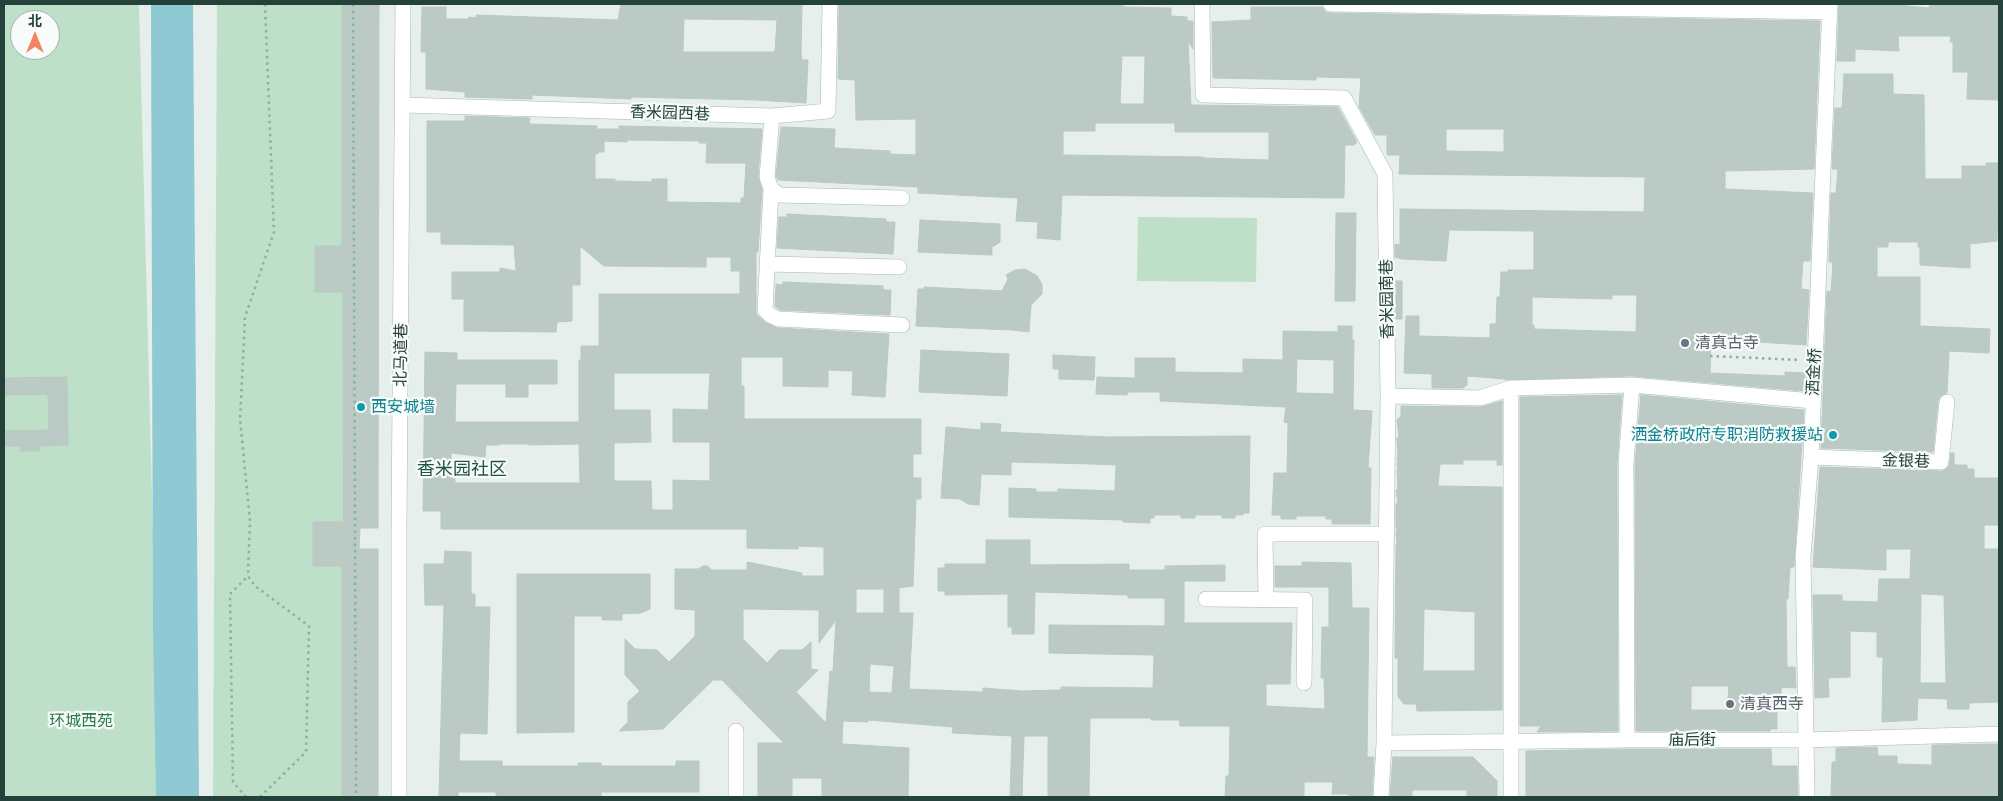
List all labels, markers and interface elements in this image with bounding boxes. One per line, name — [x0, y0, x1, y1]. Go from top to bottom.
north arrow — [10, 10, 60, 60]
text: 北 — [28, 13, 42, 29]
street label: 香米园西巷 — [630, 102, 710, 124]
street label: 香米园南巷 — [1377, 259, 1397, 339]
street label: 北马道巷 — [391, 323, 411, 387]
place label: 清真古寺 — [1695, 333, 1759, 353]
marker: 清真古寺 — [1679, 337, 1691, 349]
street label: 洒金桥 — [1803, 348, 1825, 396]
place label: 西安城墙 — [371, 397, 435, 417]
marker: 西安城墙 — [355, 401, 367, 413]
place label: 洒金桥政府专职消防救援站 — [1631, 425, 1823, 445]
marker: 洒金桥政府专职消防救援站 — [1827, 429, 1839, 441]
street label: 金银巷 — [1882, 451, 1930, 471]
district label: 香米园社区 — [417, 458, 507, 480]
place label: 清真西寺 — [1740, 694, 1804, 714]
marker: 清真西寺 — [1724, 698, 1736, 710]
park label: 环城西苑 — [49, 711, 113, 731]
street label: 庙后街 — [1668, 730, 1716, 750]

